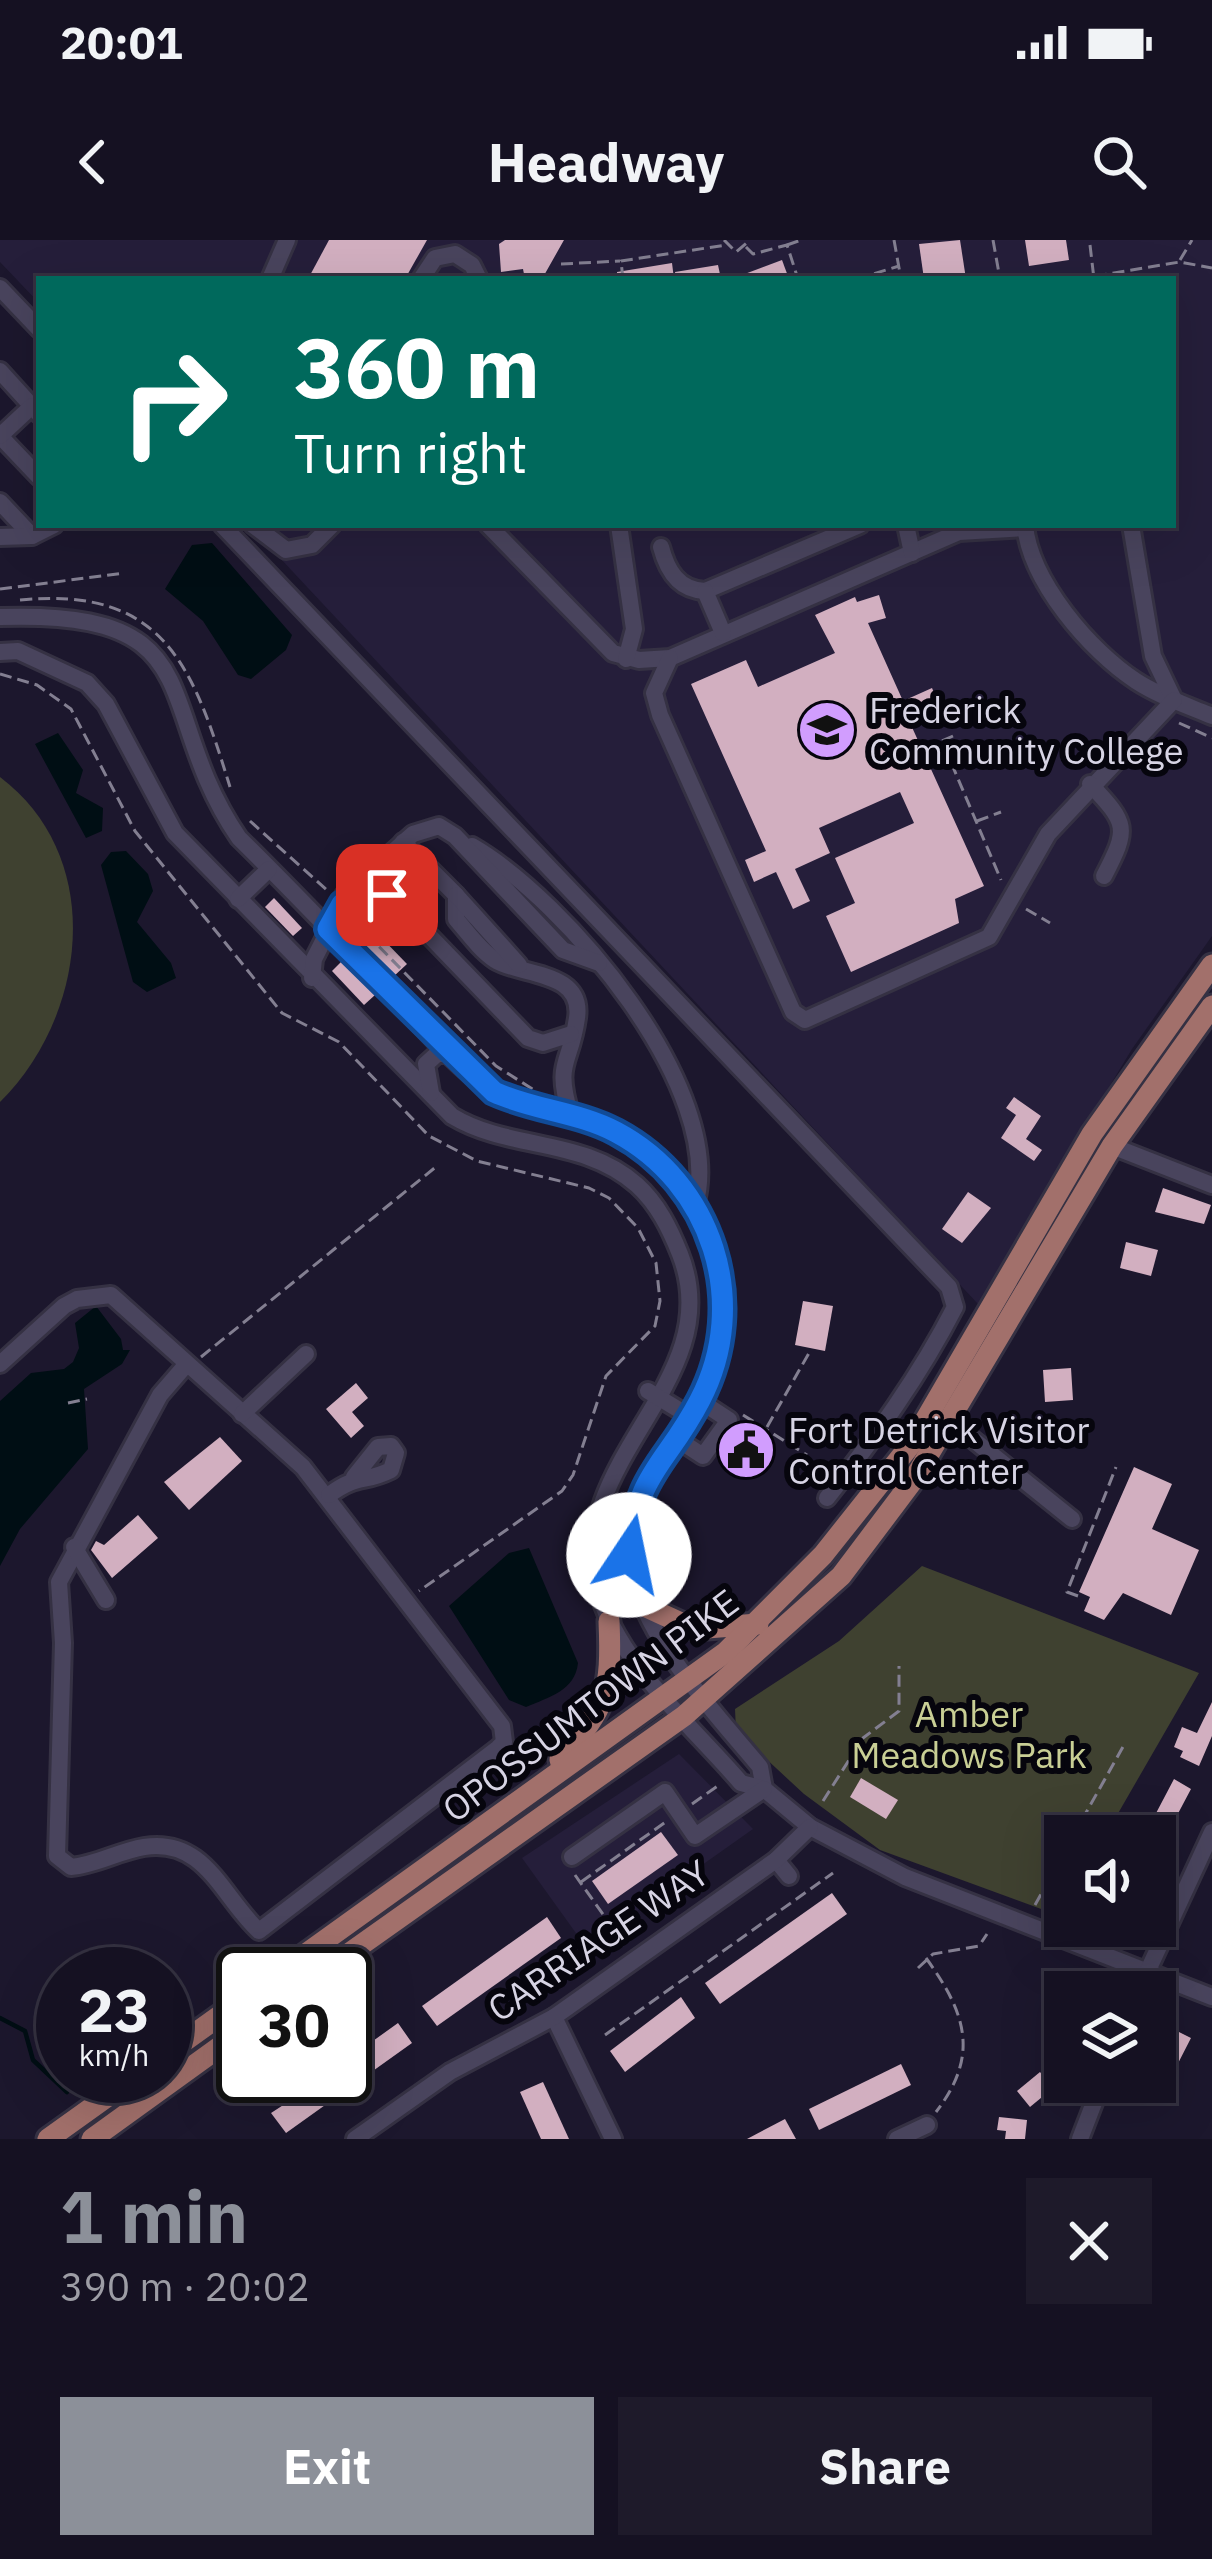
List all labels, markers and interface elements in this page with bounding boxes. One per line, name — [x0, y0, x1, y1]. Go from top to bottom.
text: 20:01 — [60, 13, 183, 71]
text: Headway — [488, 127, 724, 197]
icon: back — [60, 129, 126, 195]
icon: search — [1086, 129, 1152, 195]
text: 360 m — [294, 312, 540, 421]
icon: right — [96, 324, 252, 480]
text: Turn right — [294, 418, 528, 488]
place label: Frederick Community College — [869, 686, 1184, 774]
school or university icon: Frederick Community College — [796, 699, 858, 761]
pin — [336, 844, 438, 946]
icon: arrive — [354, 862, 420, 928]
place label: Fort Detrick Visitor Control Center — [788, 1406, 1090, 1494]
public building icon: Fort Detrick Visitor Control Center — [715, 1419, 777, 1481]
position arrow — [566, 1492, 692, 1618]
street label: OPOSSUMTOWN PIKE — [432, 1578, 748, 1832]
park label: Amber Meadows Park — [851, 1690, 1087, 1778]
map controls — [1044, 1815, 1176, 2103]
button: sound — [1044, 1815, 1176, 1947]
street label: CARRIAGE WAY — [478, 1849, 718, 2031]
speed limit sign: 30 — [216, 1947, 372, 2103]
text: 23 — [78, 1970, 150, 2049]
button: layers — [1044, 1971, 1176, 2103]
text: km/h — [79, 2035, 149, 2074]
text: 1 min — [60, 2169, 248, 2263]
button: close — [1026, 2178, 1152, 2304]
text: 390 m · 20:02 — [60, 2261, 310, 2312]
button: Exit — [60, 2397, 594, 2535]
button: Share — [618, 2397, 1152, 2535]

